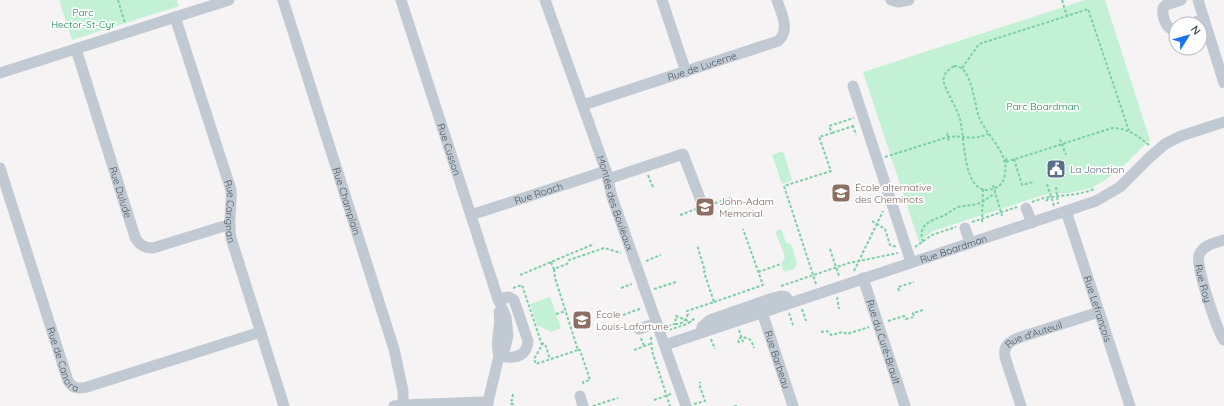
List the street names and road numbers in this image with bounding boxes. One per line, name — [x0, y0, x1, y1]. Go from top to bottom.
street label: Rue de Lucerne — [666, 49, 739, 84]
street label: Rue Cusson — [434, 122, 464, 177]
street label: Montée des Bouleaux — [594, 154, 637, 253]
street label: Rue Dulude — [106, 165, 135, 220]
street label: Rue Champlain — [330, 166, 363, 237]
street label: Rue Carignan — [221, 178, 238, 245]
street label: Rue Roach — [513, 179, 565, 207]
street label: Rue Boardman — [918, 232, 989, 266]
street label: Rue Roy — [1192, 263, 1215, 304]
street label: Rue Lefrançois — [1081, 274, 1115, 344]
street label: Rue du Curé-Brault — [863, 298, 904, 386]
street label: Rue d'Auteuil — [1002, 318, 1064, 351]
street label: Rue de Canora — [44, 326, 80, 395]
street label: Rue Barbeau — [762, 329, 793, 390]

